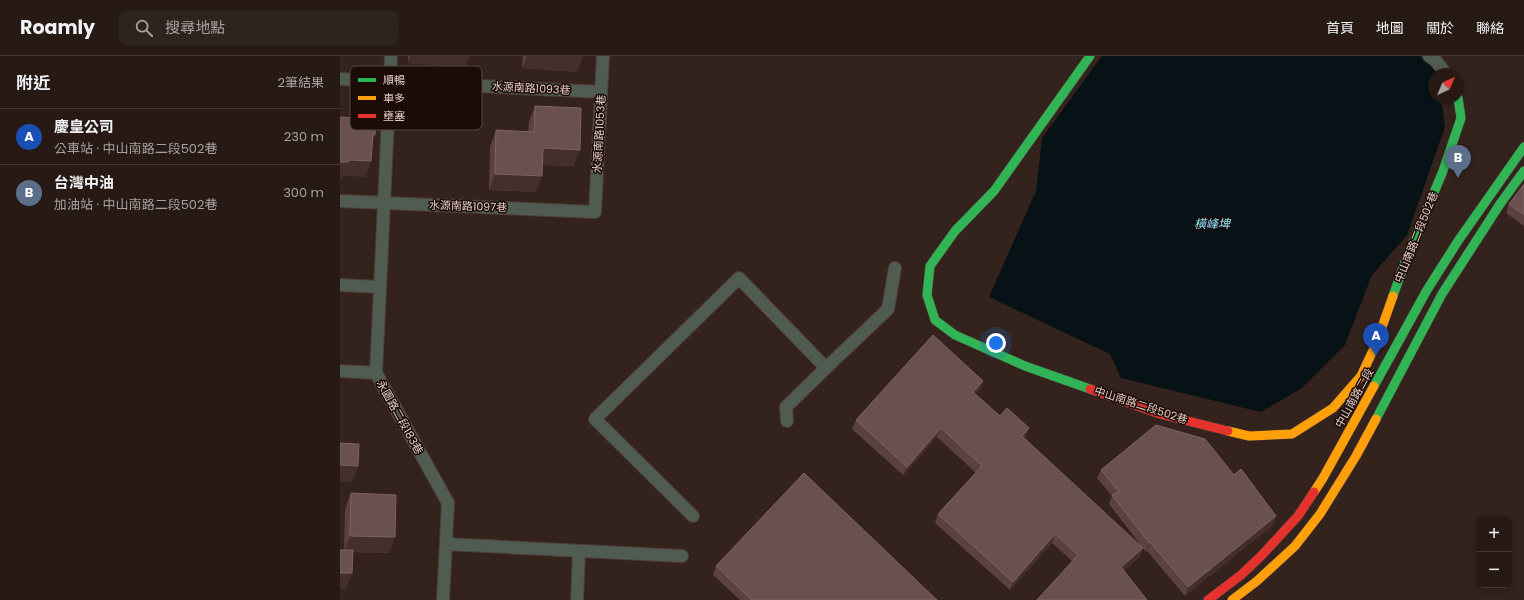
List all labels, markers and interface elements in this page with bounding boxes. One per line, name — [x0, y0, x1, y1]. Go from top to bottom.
search box — [119, 10, 399, 46]
text: Roamly — [20, 14, 95, 41]
icon: search — [133, 17, 155, 39]
text: 搜尋地點 — [165, 17, 225, 38]
text: 首頁 — [1326, 18, 1354, 38]
text: 地圖 — [1376, 18, 1404, 38]
text: 關於 — [1426, 18, 1454, 38]
text: 聯絡 — [1476, 18, 1504, 38]
legend — [350, 66, 482, 130]
north arrow — [1428, 68, 1464, 104]
text: 附近 — [16, 71, 50, 95]
text: 順暢 — [383, 72, 405, 88]
text: 2筆結果 — [278, 73, 324, 92]
street label: 水源南路1093巷 — [491, 78, 571, 98]
text: 車多 — [383, 90, 405, 106]
street label: 水源南路1053巷 — [589, 94, 609, 174]
text: 壅塞 — [383, 108, 405, 124]
text: 慶皇公司 — [54, 116, 114, 137]
text: A — [24, 127, 34, 146]
text: 230 m — [284, 127, 324, 146]
text: 公車站 · 中山南路二段502巷 — [54, 139, 218, 158]
pin: B — [1445, 145, 1471, 178]
text: 台灣中油 — [54, 172, 114, 193]
text: B — [25, 183, 33, 202]
text: 300 m — [283, 183, 324, 202]
street label: 中山南路二段502巷 — [1390, 189, 1442, 285]
text: 加油站 · 中山南路二段502巷 — [54, 195, 218, 214]
street label: 水源南路1097巷 — [429, 197, 507, 215]
water label: 橫峰埤 — [1194, 215, 1232, 232]
pin: A — [1363, 323, 1389, 356]
your location — [986, 333, 1006, 353]
street label: 中山南路二段 — [1331, 365, 1377, 431]
street label: 永園路二段183巷 — [373, 377, 427, 457]
street label: 中山南路二段502巷 — [1092, 382, 1190, 428]
map controls — [1476, 516, 1512, 588]
button: + — [1476, 516, 1512, 552]
button: − — [1476, 552, 1512, 588]

